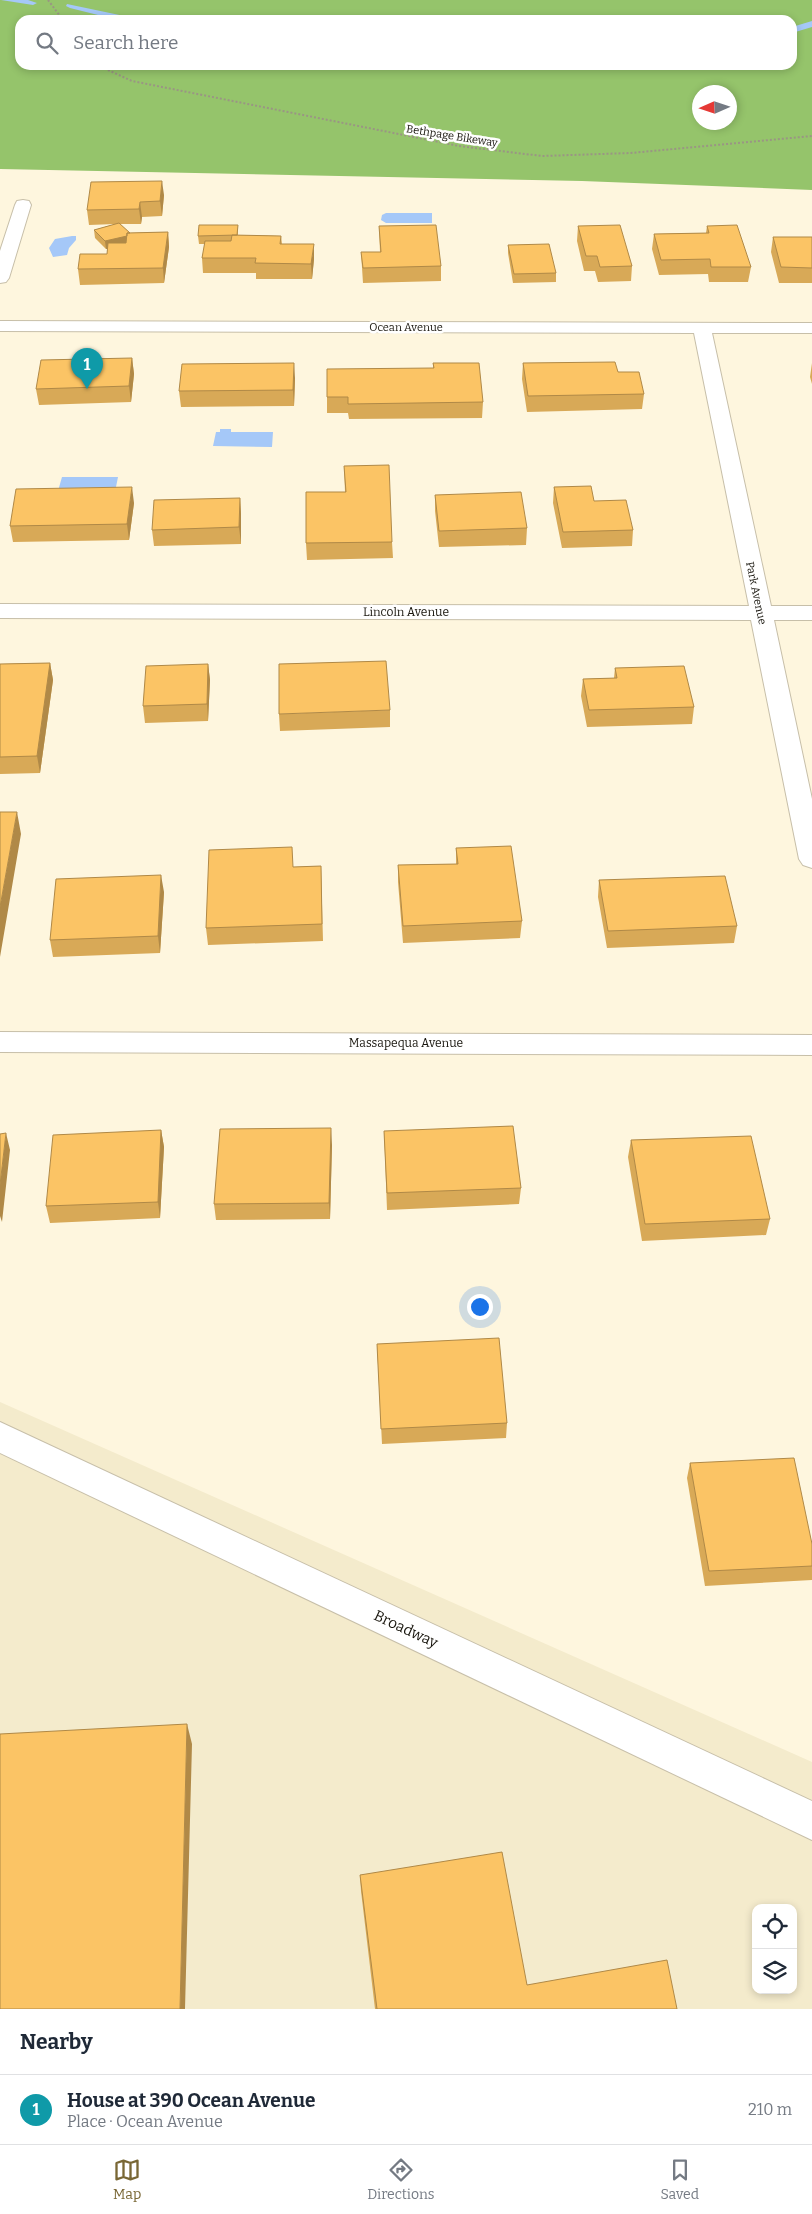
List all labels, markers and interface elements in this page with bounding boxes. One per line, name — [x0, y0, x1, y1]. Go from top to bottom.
search box — [15, 15, 797, 70]
icon: search — [33, 29, 61, 57]
text: Search here — [73, 31, 178, 54]
north arrow — [692, 85, 737, 130]
street label: Bethpage Bikeway — [405, 122, 499, 150]
street label: Ocean Avenue — [369, 321, 443, 334]
pin: 1 — [71, 348, 103, 389]
street label: Park Avenue — [743, 560, 769, 626]
street label: Lincoln Avenue — [363, 605, 449, 619]
street label: Massapequa Avenue — [349, 1036, 463, 1050]
your location — [467, 1294, 493, 1320]
street label: Broadway — [371, 1606, 441, 1652]
map controls — [752, 1904, 797, 1994]
button: locate — [752, 1904, 797, 1949]
button: layers — [752, 1949, 797, 1994]
text: Nearby — [20, 2029, 93, 2055]
text: House at 390 Ocean Avenue — [67, 2089, 315, 2112]
text: 1 — [33, 2100, 39, 2119]
text: 210 m — [748, 2100, 792, 2119]
text: Place · Ocean Avenue — [67, 2112, 223, 2131]
tab: Map — [113, 2156, 141, 2203]
tab: Directions — [367, 2156, 435, 2203]
tab: Saved — [661, 2156, 699, 2203]

